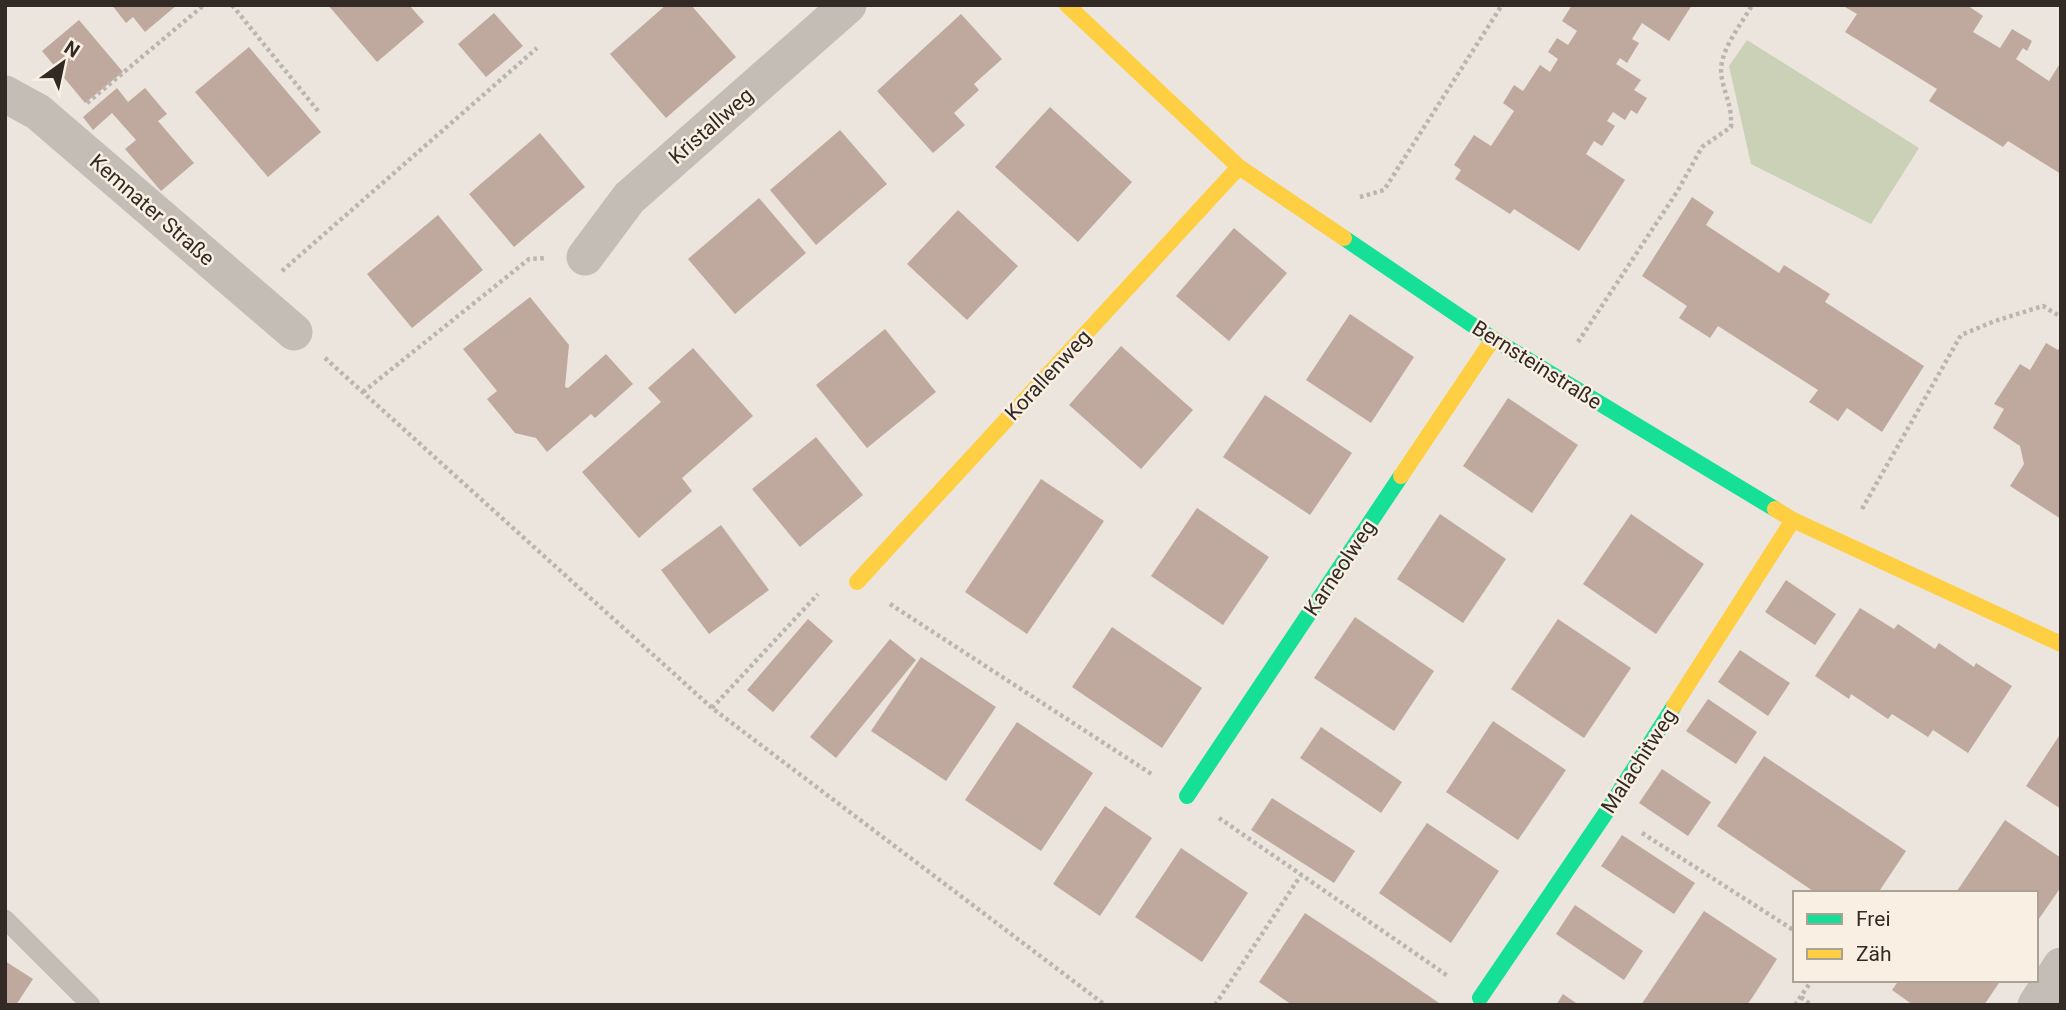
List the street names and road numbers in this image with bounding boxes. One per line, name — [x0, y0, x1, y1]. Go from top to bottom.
street label: Kristallweg — [664, 83, 758, 169]
street label: Kemnater Straße — [85, 149, 219, 271]
street label: Bernsteinstraße — [1468, 316, 1606, 414]
street label: Korallenweg — [1000, 325, 1096, 425]
street label: Karneolweg — [1299, 516, 1381, 620]
street label: Malachitweg — [1596, 704, 1682, 818]

